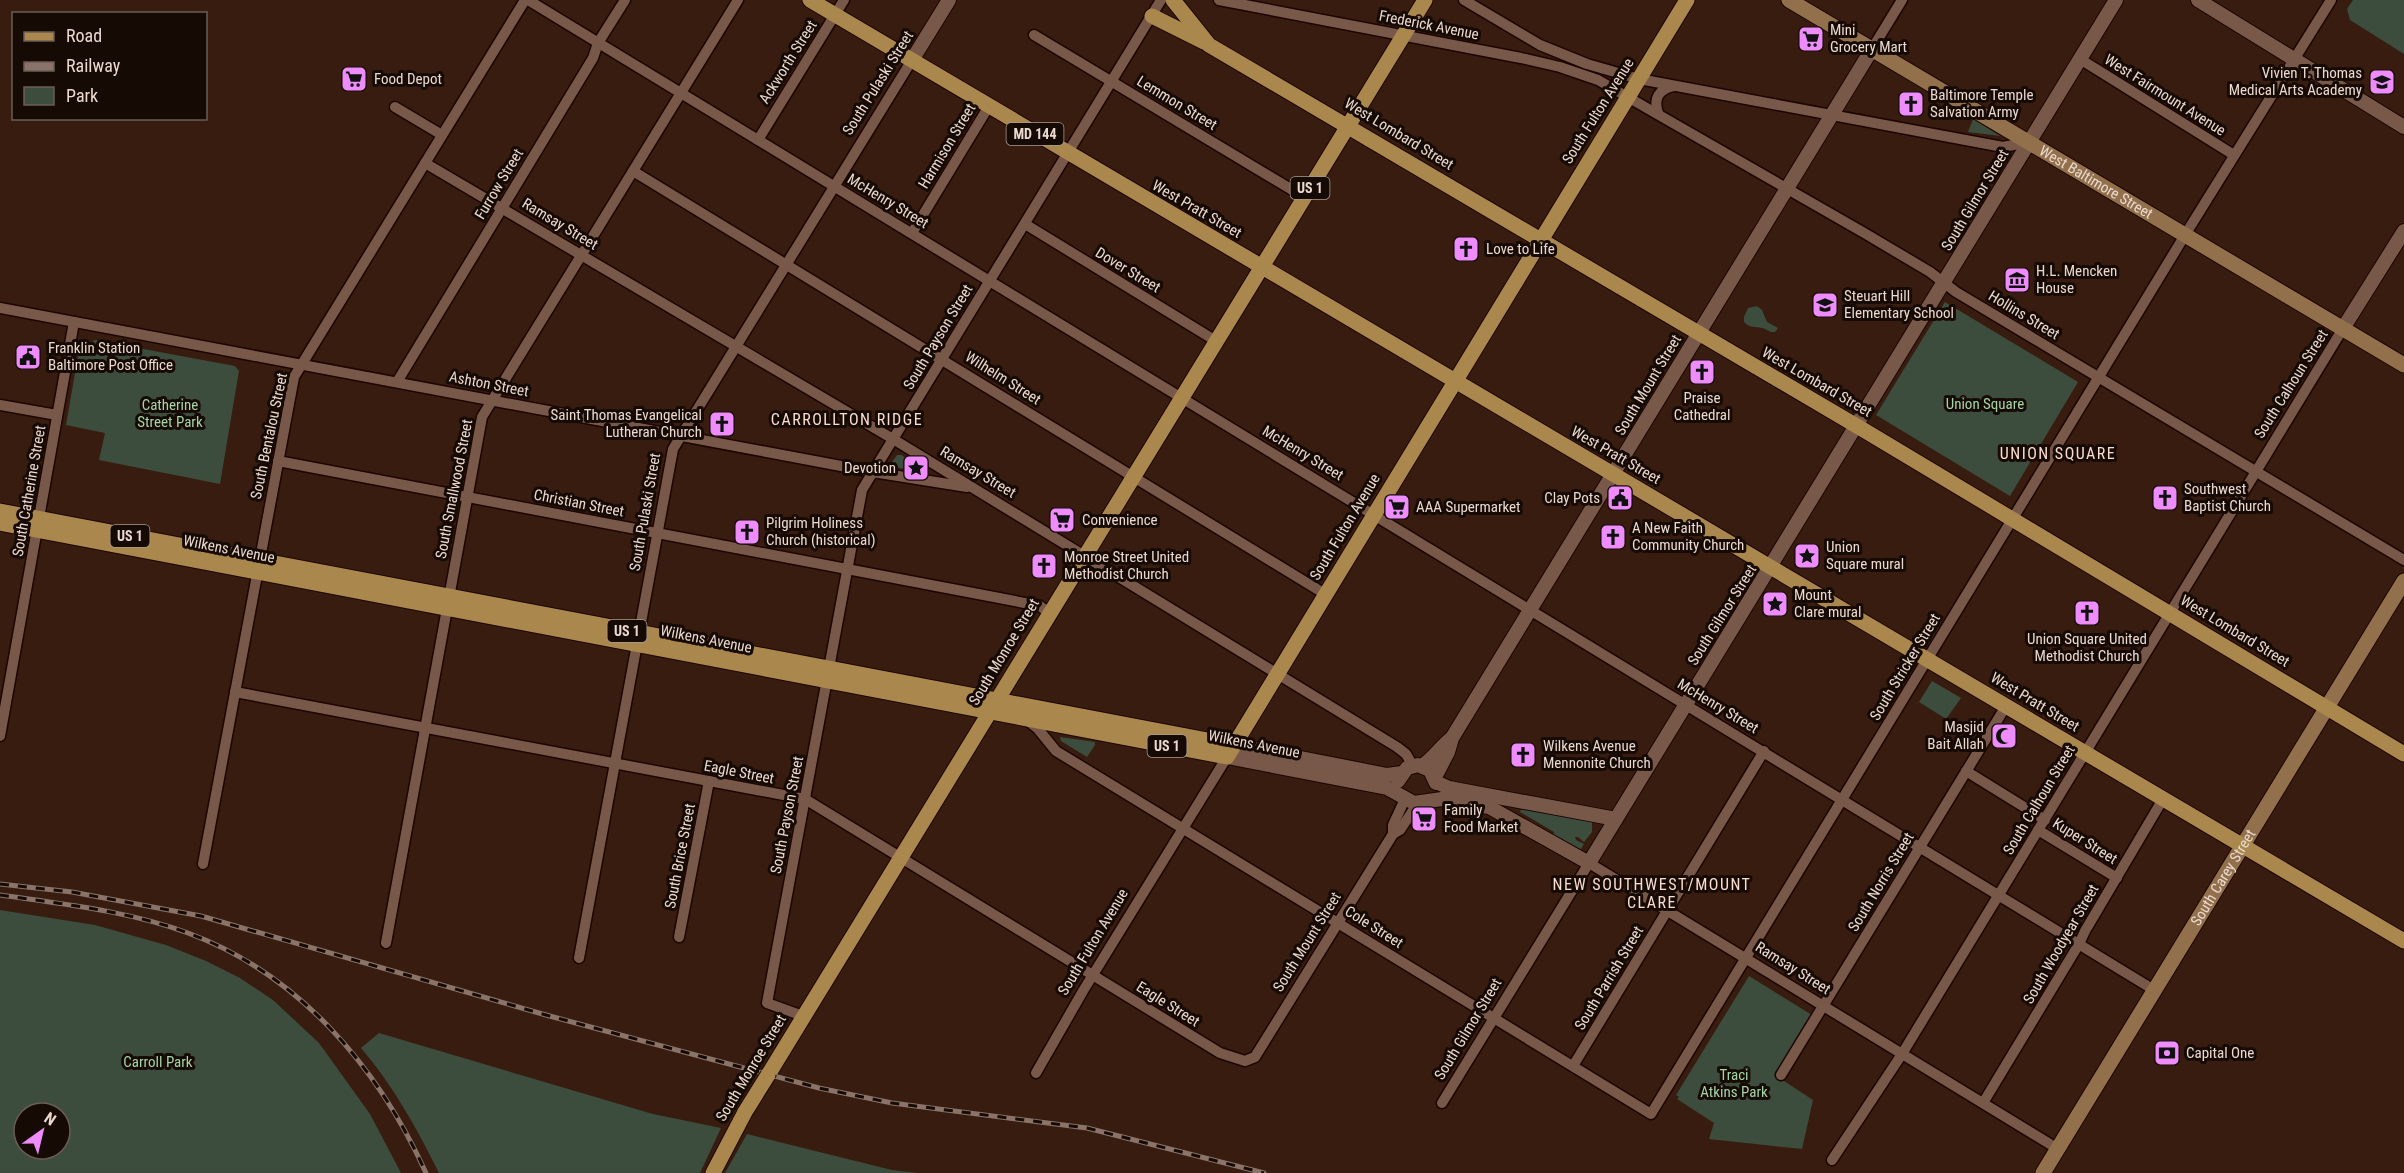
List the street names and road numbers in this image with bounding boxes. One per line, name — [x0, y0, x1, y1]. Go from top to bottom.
street label: Frederick Avenue — [1378, 7, 1480, 43]
street label: Ackworth Street — [755, 17, 821, 107]
street label: South Pulaski Street — [839, 28, 917, 138]
street label: West Fairmount Avenue — [2101, 50, 2229, 140]
street label: South Fulton Avenue — [1558, 55, 1638, 167]
street label: Lemmon Street — [1134, 72, 1220, 134]
street label: West Lombard Street — [1341, 94, 1457, 174]
street label: Harmison Street — [915, 100, 979, 192]
road number: MD 144 — [1006, 123, 1064, 145]
street label: West Baltimore Street — [2036, 142, 2156, 223]
street label: Furrow Street — [471, 145, 527, 223]
street label: South Gilmor Street — [1938, 146, 2012, 254]
street label: McHenry Street — [844, 170, 932, 232]
street label: West Pratt Street — [1149, 176, 1245, 242]
road number: US 1 — [1290, 177, 1330, 199]
street label: Ramsay Street — [519, 194, 601, 254]
street label: Dover Street — [1092, 244, 1164, 296]
street label: South Payson Street — [900, 281, 976, 393]
street label: Hollins Street — [1985, 287, 2063, 343]
street label: South Calhoun Street — [2250, 326, 2332, 442]
street label: South Mount Street — [1611, 331, 1685, 439]
street label: West Lombard Street — [1759, 343, 1875, 421]
street label: Wilhelm Street — [962, 348, 1044, 408]
street label: Ashton Street — [448, 367, 530, 401]
street label: South Bentalou Street — [247, 371, 291, 501]
street label: South Smallwood Street — [432, 418, 476, 560]
street label: McHenry Street — [1259, 422, 1347, 484]
street label: West Pratt Street — [1568, 422, 1664, 488]
street label: South Catherine Street — [9, 424, 49, 558]
street label: Ramsay Street — [937, 442, 1019, 502]
street label: South Pulaski Street — [626, 452, 664, 572]
street label: South Fulton Avenue — [1306, 470, 1384, 584]
street label: Christian Street — [532, 485, 626, 521]
road number: US 1 — [110, 525, 150, 547]
street label: Wilkens Avenue — [182, 531, 276, 567]
street label: South Gilmor Street — [1684, 561, 1760, 669]
street label: West Lombard Street — [2177, 591, 2293, 671]
street label: South Monroe Street — [965, 595, 1043, 709]
street label: South Stricker Street — [1866, 610, 1944, 724]
road number: US 1 — [608, 620, 646, 642]
street label: Wilkens Avenue — [659, 621, 753, 657]
street label: West Pratt Street — [1987, 668, 2083, 736]
street label: McHenry Street — [1674, 675, 1762, 737]
street label: Wilkens Avenue — [1207, 726, 1301, 762]
road number: US 1 — [1148, 735, 1186, 757]
street label: South Calhoun Street — [1999, 742, 2079, 858]
street label: South Payson Street — [767, 755, 807, 875]
street label: Eagle Street — [702, 756, 776, 788]
street label: South Brice Street — [661, 802, 699, 910]
street label: Kuper Street — [2049, 814, 2121, 868]
street label: South Carey Street — [2187, 826, 2259, 929]
street label: South Norris Street — [1844, 829, 1918, 935]
street label: South Woodyear Street — [2019, 881, 2103, 1007]
street label: South Fulton Avenue — [1054, 885, 1132, 999]
street label: South Mount Street — [1269, 889, 1345, 995]
street label: Cole Street — [1342, 902, 1406, 952]
street label: South Parrish Street — [1571, 923, 1647, 1033]
street label: Ramsay Street — [1752, 938, 1834, 998]
street label: South Gilmor Street — [1431, 975, 1505, 1083]
street label: Eagle Street — [1133, 978, 1203, 1030]
street label: South Monroe Street — [712, 1011, 790, 1125]

